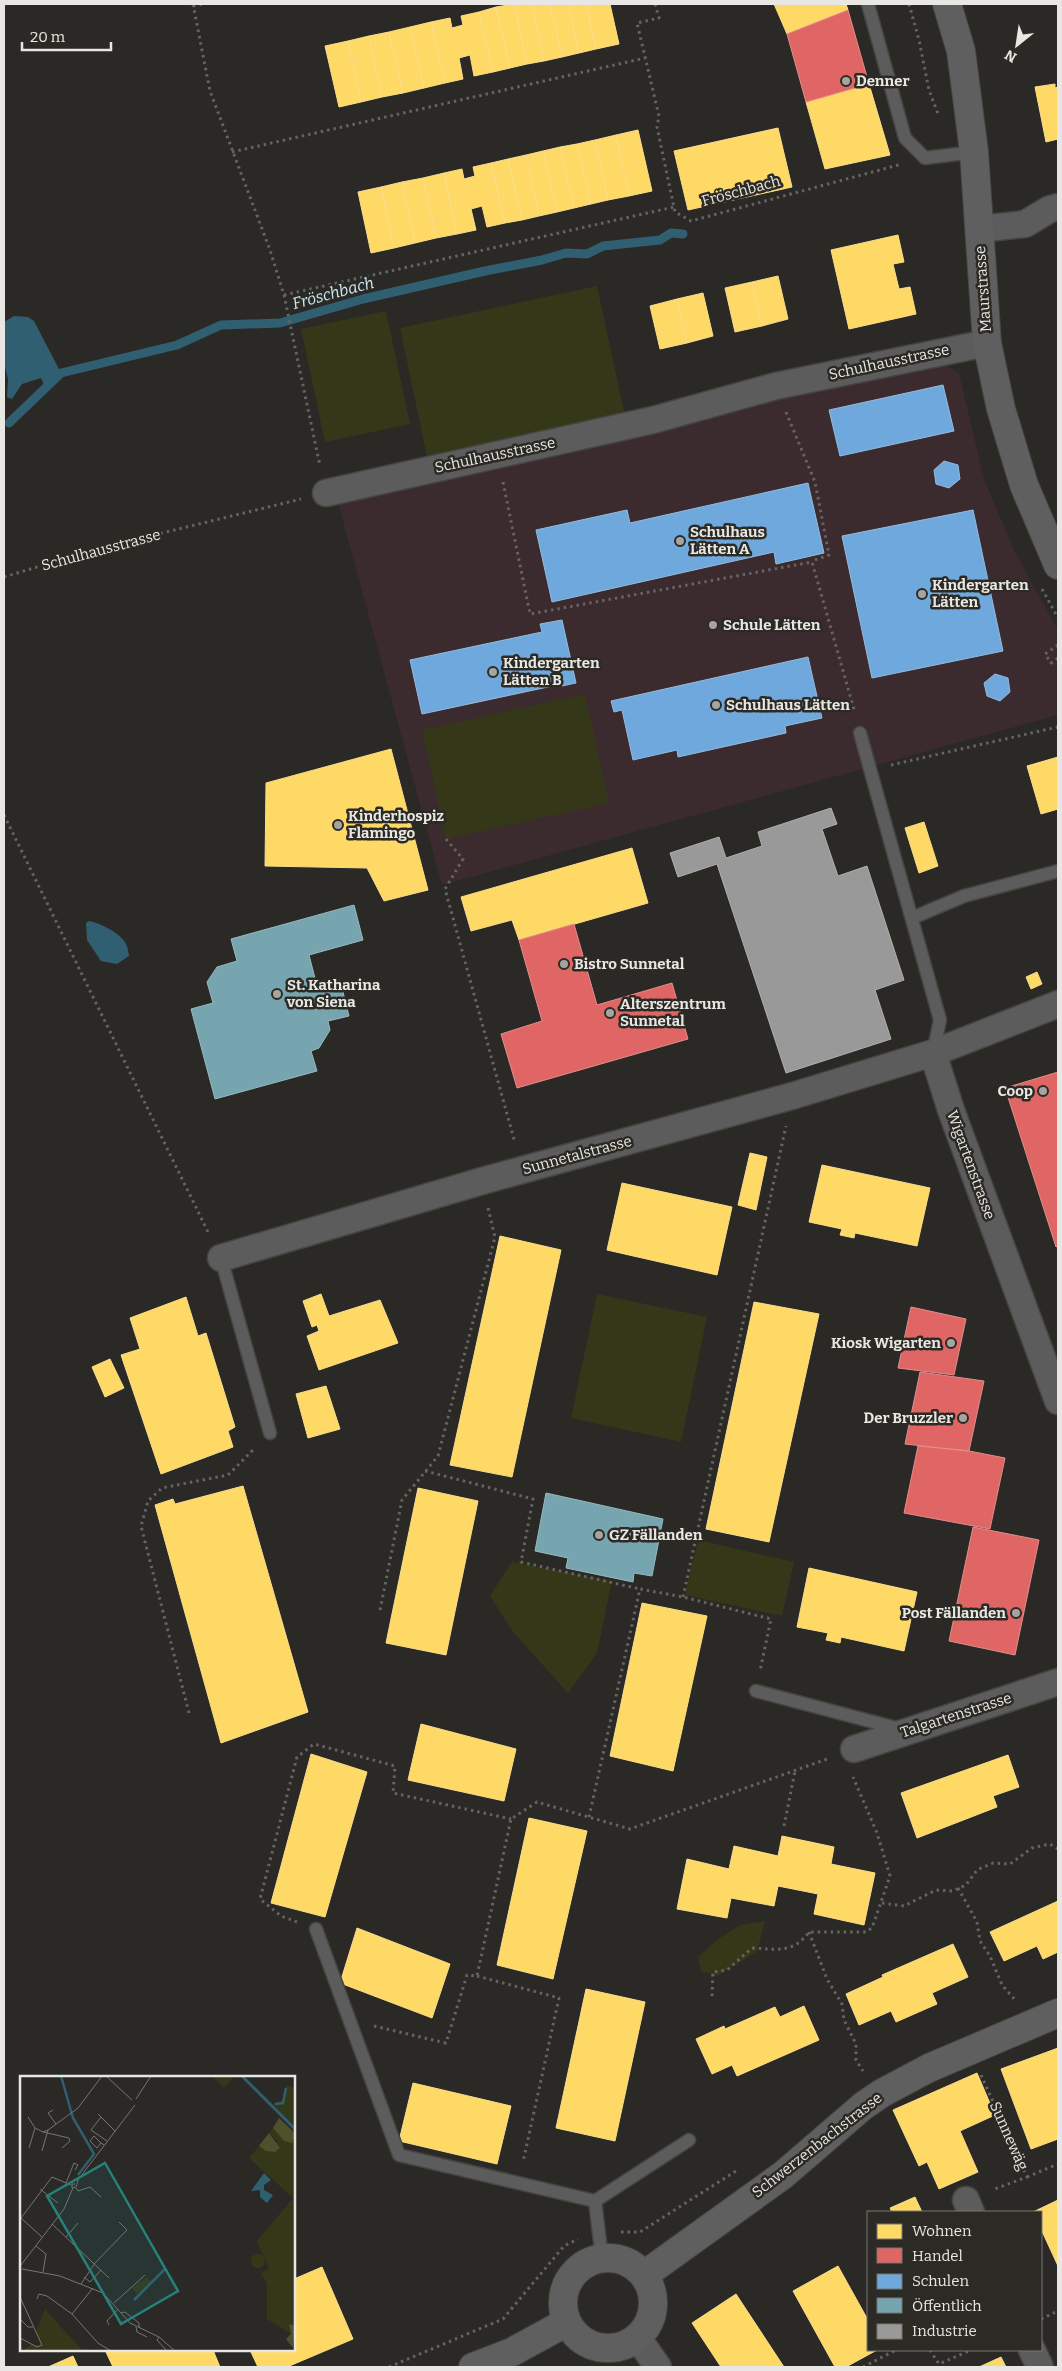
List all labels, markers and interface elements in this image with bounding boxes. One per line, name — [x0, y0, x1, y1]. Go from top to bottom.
scale bar — [22, 20, 111, 52]
north arrow — [992, 20, 1042, 70]
text: 20 m — [30, 28, 66, 46]
text: N — [1002, 46, 1020, 66]
place label: Denner — [856, 72, 909, 90]
marker: Denner — [840, 75, 852, 87]
street label: Fröschbach — [700, 172, 783, 210]
street label: Maurstrasse — [971, 245, 995, 333]
water label: Fröschbach — [290, 273, 376, 313]
street label: Schulhausstrasse — [827, 340, 951, 384]
street label: Schulhausstrasse — [433, 433, 557, 477]
place label: Schulhaus Lätten A — [690, 523, 765, 558]
street label: Schulhausstrasse — [39, 525, 163, 575]
marker: Schulhaus Lätten A — [674, 535, 686, 547]
place label: Kindergarten Lätten — [932, 576, 1029, 611]
marker: Kindergarten Lätten — [916, 588, 928, 600]
place label: Schule Lätten — [723, 616, 821, 634]
marker: Schule Lätten — [707, 619, 719, 631]
place label: Kindergarten Lätten B — [503, 654, 600, 689]
marker: Kindergarten Lätten B — [487, 666, 499, 678]
place label: Schulhaus Lätten — [726, 696, 850, 714]
marker: Schulhaus Lätten — [710, 699, 722, 711]
place label: Kinderhospiz Flamingo — [348, 807, 445, 842]
marker: Kinderhospiz Flamingo — [332, 819, 344, 831]
place label: Bistro Sunnetal — [574, 955, 685, 973]
marker: Bistro Sunnetal — [558, 958, 570, 970]
place label: St. Katharina von Siena — [286, 976, 381, 1011]
marker: St. Katharina von Siena — [271, 988, 283, 1000]
place label: Alterszentrum Sunnetal — [620, 995, 726, 1030]
marker: Alterszentrum Sunnetal — [604, 1007, 616, 1019]
place label: Coop — [997, 1082, 1033, 1100]
marker: Coop — [1037, 1085, 1049, 1097]
street label: Wigartenstrasse — [943, 1108, 999, 1222]
street label: Sunnetalstrasse — [520, 1132, 634, 1178]
place label: Kiosk Wigarten — [831, 1334, 941, 1352]
marker: Kiosk Wigarten — [945, 1337, 957, 1349]
place label: Der Bruzzler — [864, 1409, 953, 1427]
marker: Der Bruzzler — [957, 1412, 969, 1424]
place label: GZ Fällanden — [609, 1526, 703, 1544]
marker: GZ Fällanden — [593, 1529, 605, 1541]
place label: Post Fällanden — [902, 1604, 1006, 1622]
marker: Post Fällanden — [1010, 1607, 1022, 1619]
street label: Talgartenstrasse — [898, 1689, 1014, 1741]
inset map — [20, 2076, 295, 2351]
street label: Schwerzenbachstrasse — [748, 2089, 886, 2201]
street label: Sunnewäg — [986, 2099, 1032, 2173]
legend — [867, 2211, 1042, 2351]
text: Wohnen — [912, 2222, 972, 2240]
text: Handel — [912, 2247, 963, 2265]
text: Schulen — [912, 2272, 969, 2290]
text: Öffentlich — [912, 2297, 982, 2315]
text: Industrie — [912, 2322, 977, 2340]

